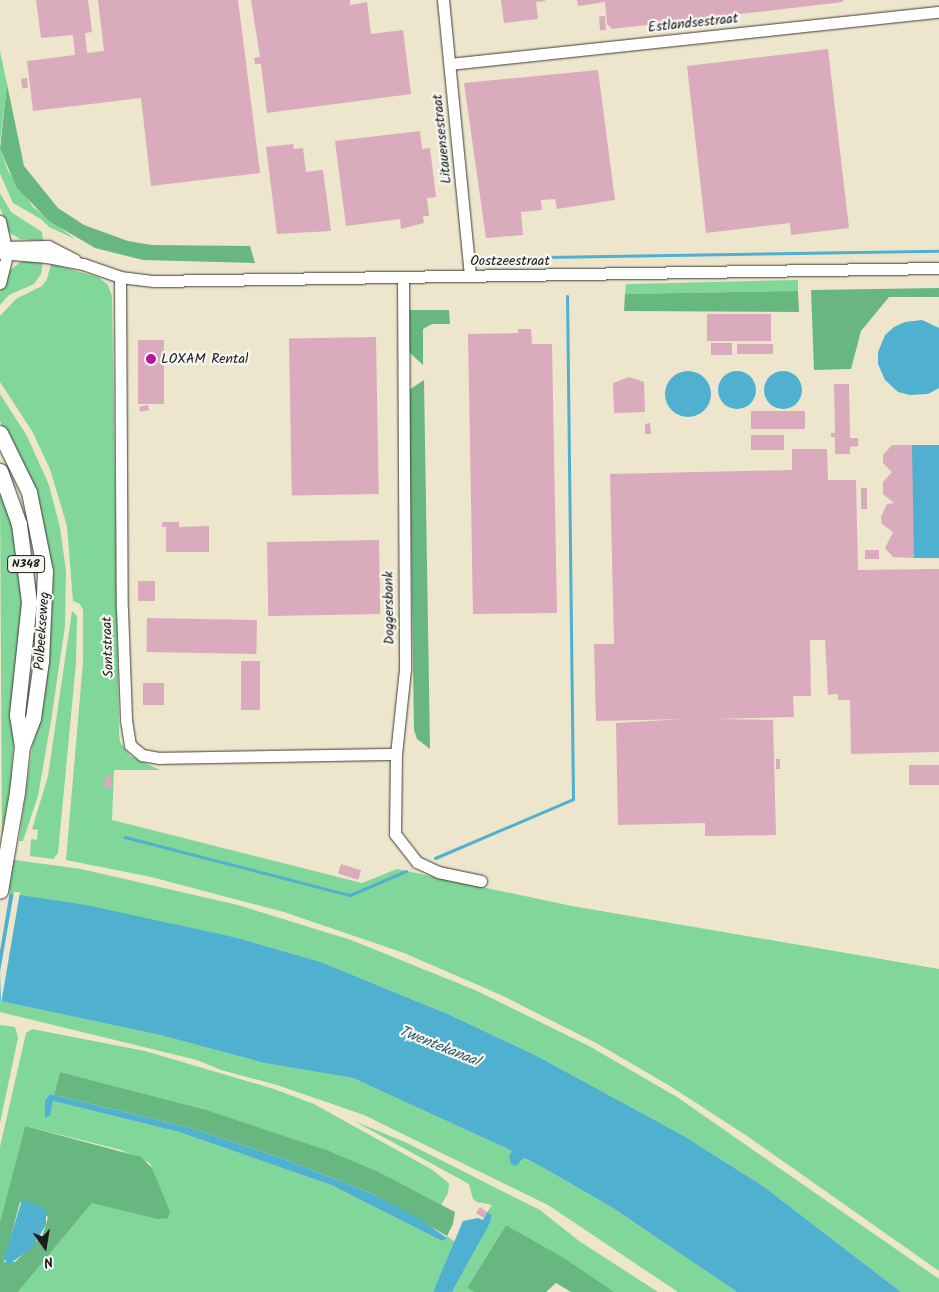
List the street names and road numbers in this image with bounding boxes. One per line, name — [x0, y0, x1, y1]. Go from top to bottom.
street label: Estlandsestraat — [647, 10, 739, 36]
street label: Litauensestraat — [429, 93, 455, 185]
street label: Oostzeestraat — [470, 253, 550, 269]
road number: N348 — [6, 554, 46, 574]
street label: Doggersbank — [380, 571, 398, 645]
street label: Polbeekseweg — [31, 591, 53, 671]
street label: Sontstraat — [99, 616, 117, 678]

